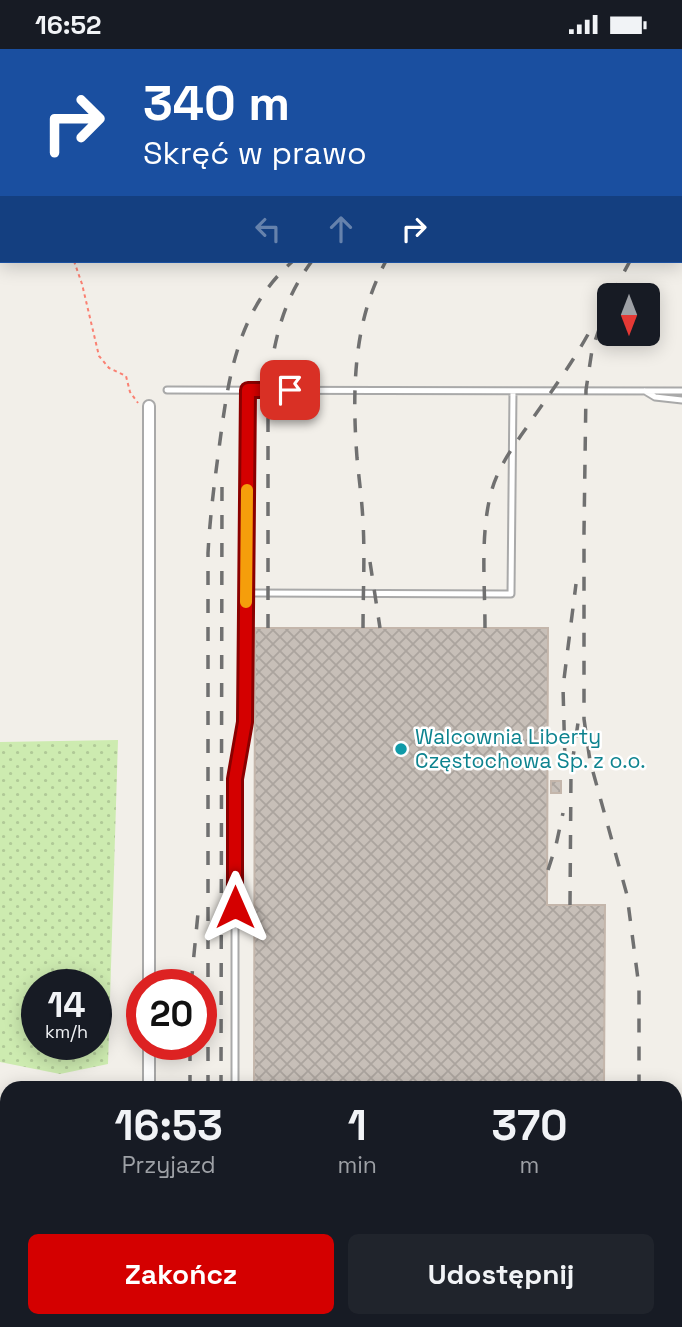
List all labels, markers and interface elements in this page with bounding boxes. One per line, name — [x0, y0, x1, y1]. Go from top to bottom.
text: 16:52 — [35, 8, 101, 42]
text: 340 m — [143, 72, 290, 134]
icon: right — [28, 77, 119, 168]
text: Skręć w prawo — [143, 133, 367, 173]
icon: left — [249, 210, 287, 248]
icon: ahead — [322, 210, 360, 248]
icon: right — [395, 210, 433, 248]
north arrow — [597, 283, 660, 347]
map controls — [597, 283, 660, 346]
pin — [260, 360, 320, 420]
icon: arrive — [271, 371, 309, 409]
place label: Walcownia Liberty Częstochowa Sp. z o.o. — [415, 723, 646, 774]
marker: Walcownia Liberty Częstochowa Sp. z o.o. — [393, 741, 409, 757]
position arrow — [198, 870, 272, 944]
speed limit sign: 20 — [126, 969, 217, 1060]
text: 14 — [47, 983, 86, 1027]
text: km/h — [45, 1020, 88, 1043]
text: 16:53 — [115, 1099, 223, 1152]
text: 1 — [348, 1099, 367, 1152]
text: 370 — [492, 1099, 567, 1152]
text: Przyjazd — [122, 1150, 216, 1180]
text: min — [337, 1150, 377, 1180]
text: m — [520, 1150, 539, 1180]
button: Zakończ — [28, 1234, 334, 1314]
button: Udostępnij — [348, 1234, 654, 1314]

